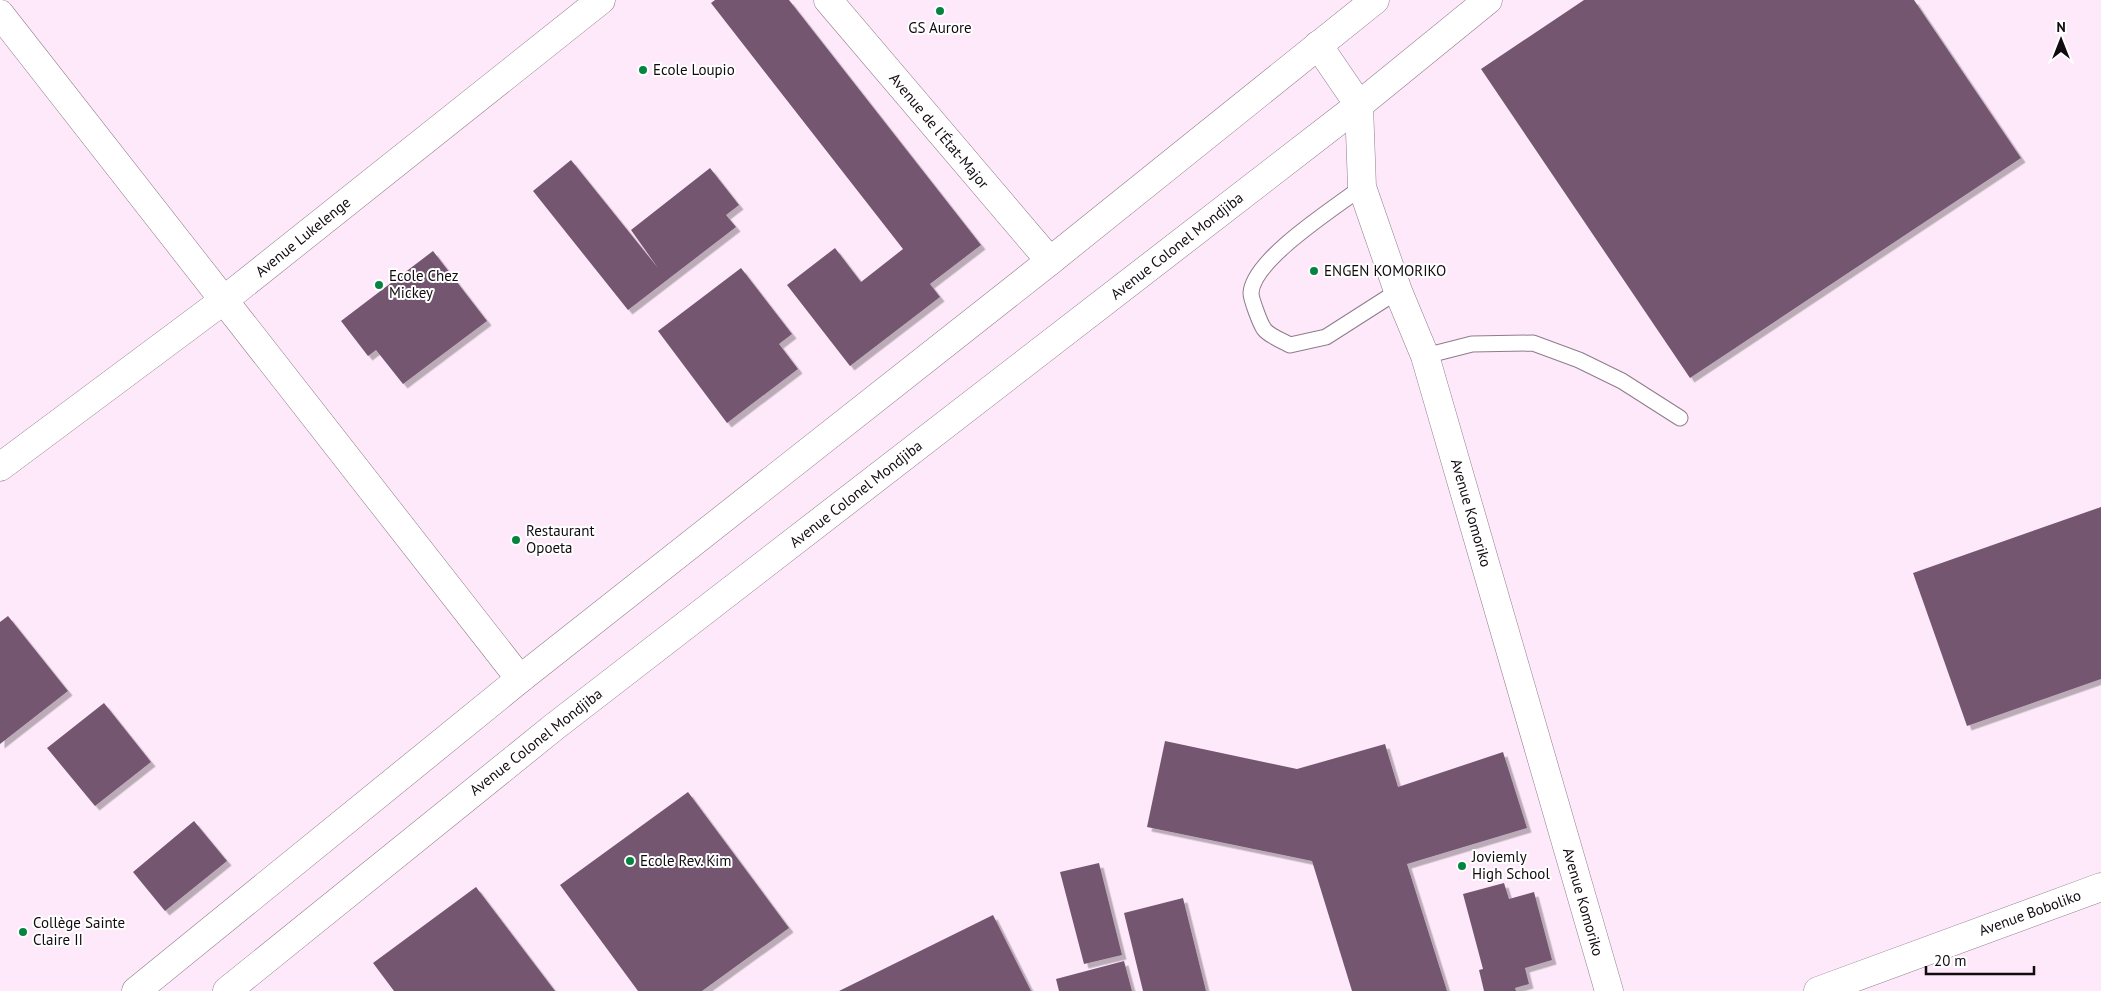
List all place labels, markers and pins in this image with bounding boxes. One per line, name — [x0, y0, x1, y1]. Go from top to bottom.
marker: GS Aurore — [934, 5, 946, 17]
place label: GS Aurore — [908, 18, 972, 37]
place label: Ecole Loupio — [653, 60, 735, 79]
marker: Ecole Loupio — [637, 64, 649, 76]
place label: ENGEN KOMORIKO — [1324, 261, 1446, 280]
marker: ENGEN KOMORIKO — [1308, 265, 1320, 277]
place label: Ecole Chez Mickey — [389, 266, 458, 302]
marker: Ecole Chez Mickey — [373, 279, 385, 291]
place label: Restaurant Opoeta — [526, 521, 595, 557]
marker: Restaurant Opoeta — [510, 534, 522, 546]
place label: Joviemly High School — [1471, 847, 1550, 883]
place label: Ecole Rev. Kim — [640, 851, 732, 870]
marker: Ecole Rev. Kim — [624, 855, 636, 867]
marker: Joviemly High School — [1456, 860, 1468, 872]
place label: Collège Sainte Claire II — [33, 913, 125, 949]
marker: Collège Sainte Claire II — [17, 926, 29, 938]

